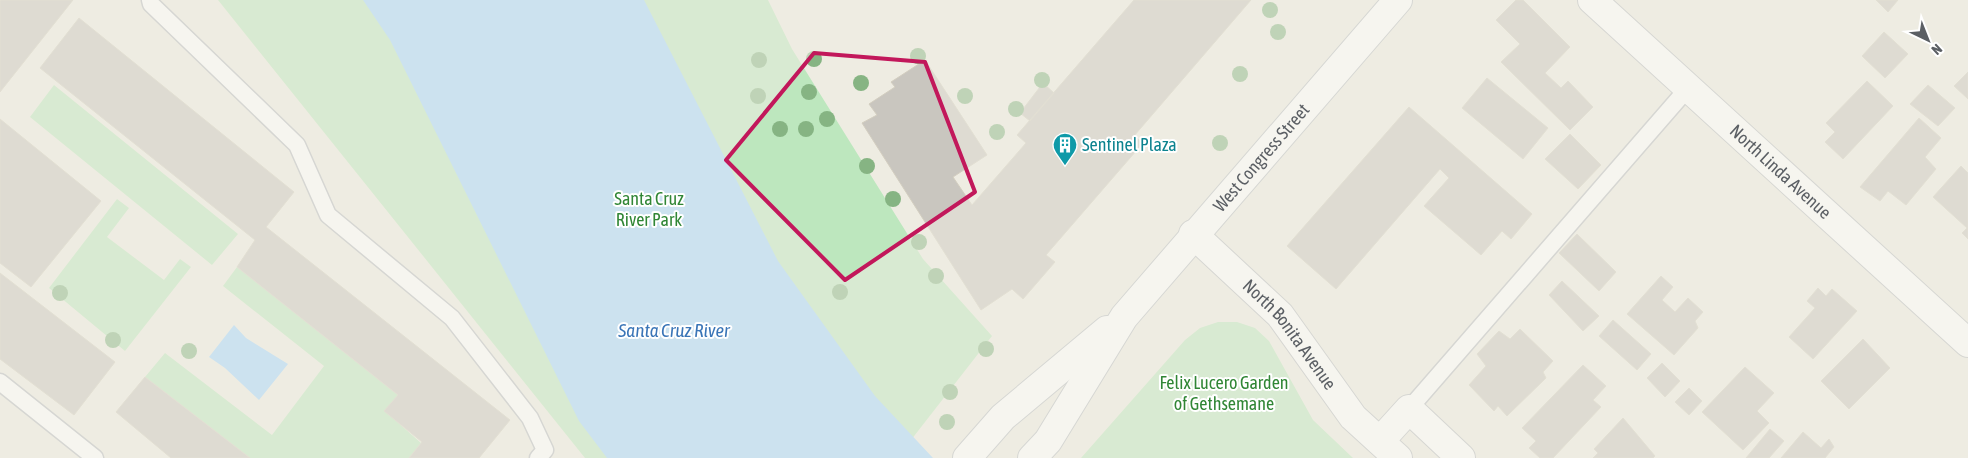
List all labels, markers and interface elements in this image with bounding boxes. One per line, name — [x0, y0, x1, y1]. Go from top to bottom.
north arrow — [1903, 15, 1953, 65]
text: N — [1928, 41, 1945, 58]
street label: West Congress Street — [1209, 99, 1314, 216]
street label: North Linda Avenue — [1726, 120, 1836, 223]
building icon: Sentinel Plaza — [1052, 132, 1078, 166]
place label: Sentinel Plaza — [1082, 134, 1177, 155]
park label: Santa Cruz River Park — [614, 188, 684, 230]
street label: North Bonita Avenue — [1239, 275, 1341, 393]
water label: Santa Cruz River — [617, 319, 731, 341]
park label: Felix Lucero Garden of Gethsemane — [1159, 372, 1289, 414]

